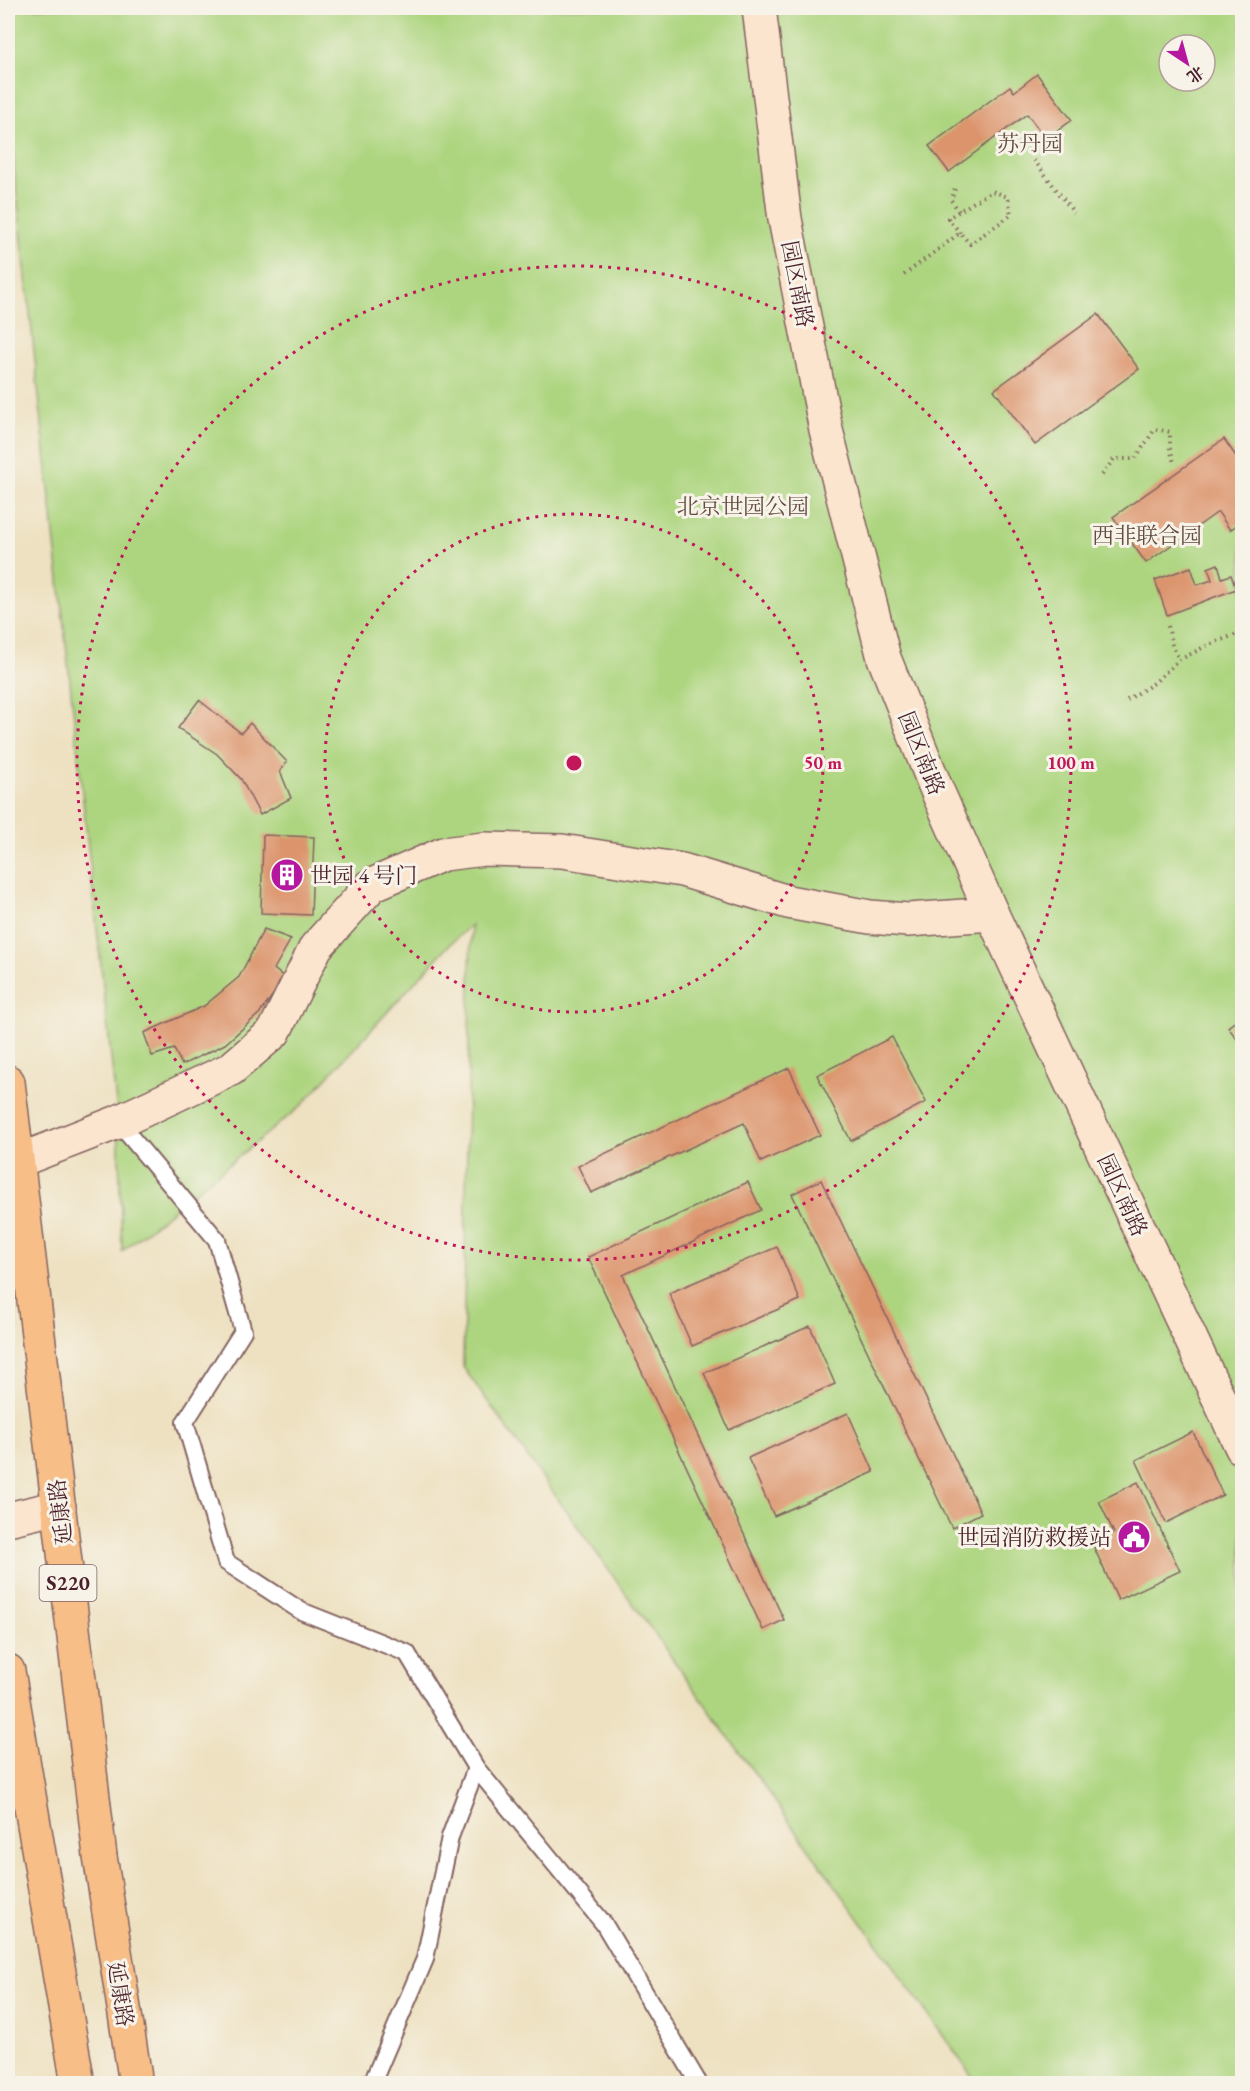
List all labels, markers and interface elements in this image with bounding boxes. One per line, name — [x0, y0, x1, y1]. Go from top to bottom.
north arrow — [1157, 33, 1217, 93]
text: 北 — [1183, 62, 1208, 88]
park label: 苏丹园 — [997, 129, 1063, 158]
street label: 园区南路 — [775, 238, 820, 330]
park label: 北京世园公园 — [677, 492, 809, 521]
park label: 西非联合园 — [1092, 521, 1202, 550]
street label: 园区南路 — [892, 707, 951, 799]
text: 50 m — [804, 751, 842, 774]
text: 100 m — [1047, 751, 1095, 774]
centre of rings — [564, 753, 584, 773]
building icon: 世园 4 号门 — [269, 857, 305, 893]
place label: 世园 4 号门 — [310, 861, 417, 890]
street label: 园区南路 — [1091, 1149, 1154, 1241]
street label: 延康路 — [42, 1477, 79, 1546]
public building icon: 世园消防救援站 — [1116, 1519, 1152, 1555]
place label: 世园消防救援站 — [957, 1523, 1111, 1552]
road number: S220 — [40, 1565, 97, 1601]
street label: 延康路 — [101, 1959, 140, 2029]

